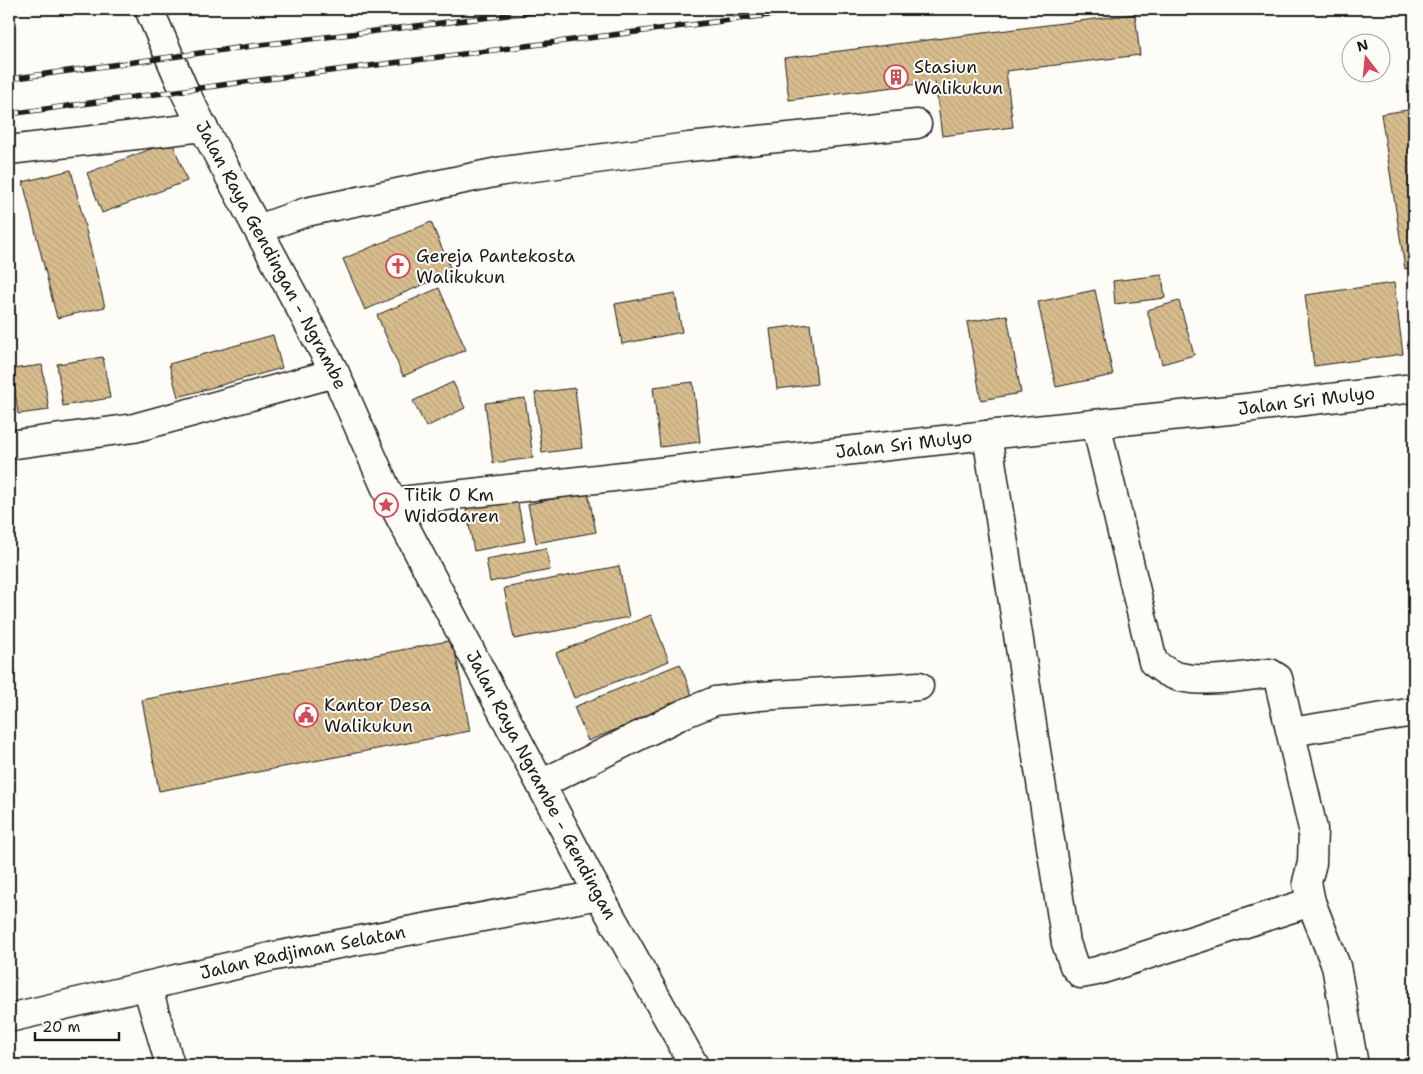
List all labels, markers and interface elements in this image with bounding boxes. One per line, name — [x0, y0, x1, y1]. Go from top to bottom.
north arrow — [1340, 32, 1390, 82]
text: N — [1355, 35, 1370, 56]
place label: Stasiun Walikukun — [914, 55, 1003, 100]
building icon: Stasiun Walikukun — [883, 64, 909, 90]
street label: Jalan Raya Gendingan - Ngrambe — [190, 117, 353, 393]
place label: Gereja Pantekosta Walikukun — [416, 244, 575, 289]
church icon: Gereja Pantekosta Walikukun — [385, 253, 411, 279]
street label: Jalan Sri Mulyo — [1237, 381, 1376, 421]
street label: Jalan Sri Mulyo — [834, 425, 974, 464]
place label: Titik 0 Km Widodaren — [404, 483, 499, 528]
place icon: Titik 0 Km Widodaren — [373, 492, 399, 518]
street label: Jalan Raya Ngrambe - Gendingan — [460, 646, 622, 924]
place label: Kantor Desa Walikukun — [324, 693, 431, 738]
public building icon: Kantor Desa Walikukun — [293, 702, 319, 728]
street label: Jalan Radjiman Selatan — [198, 920, 407, 985]
scale bar — [35, 1009, 119, 1041]
text: 20 m — [42, 1017, 81, 1037]

